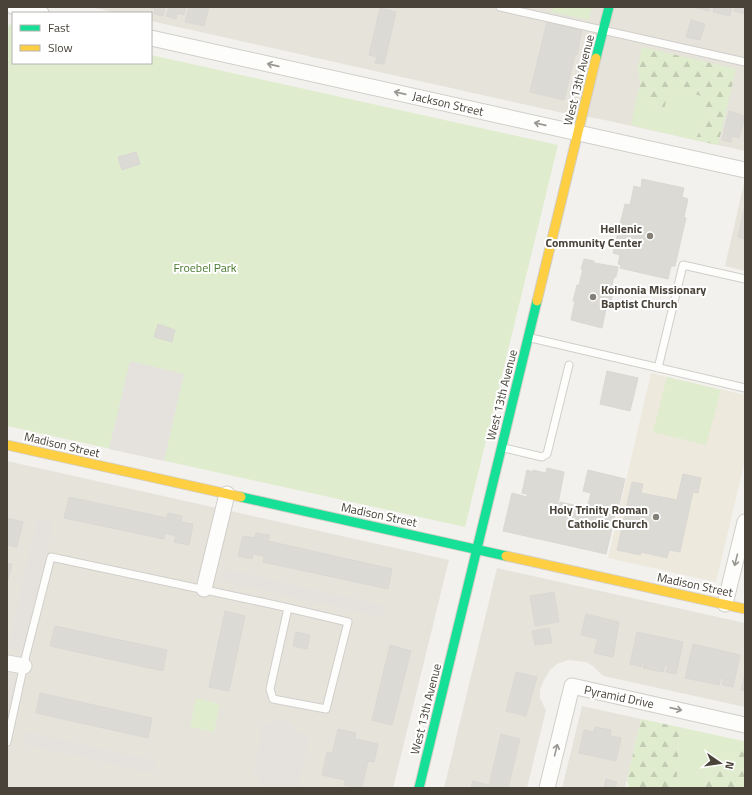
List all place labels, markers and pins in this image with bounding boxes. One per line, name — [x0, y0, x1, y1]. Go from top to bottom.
place label: Hellenic Community Center — [546, 219, 643, 252]
marker: Hellenic Community Center — [645, 231, 655, 241]
place label: Koinonia Missionary Baptist Church — [601, 280, 706, 313]
marker: Koinonia Missionary Baptist Church — [588, 292, 598, 302]
place label: Holy Trinity Roman Catholic Church — [549, 500, 648, 533]
marker: Holy Trinity Roman Catholic Church — [651, 512, 661, 522]

